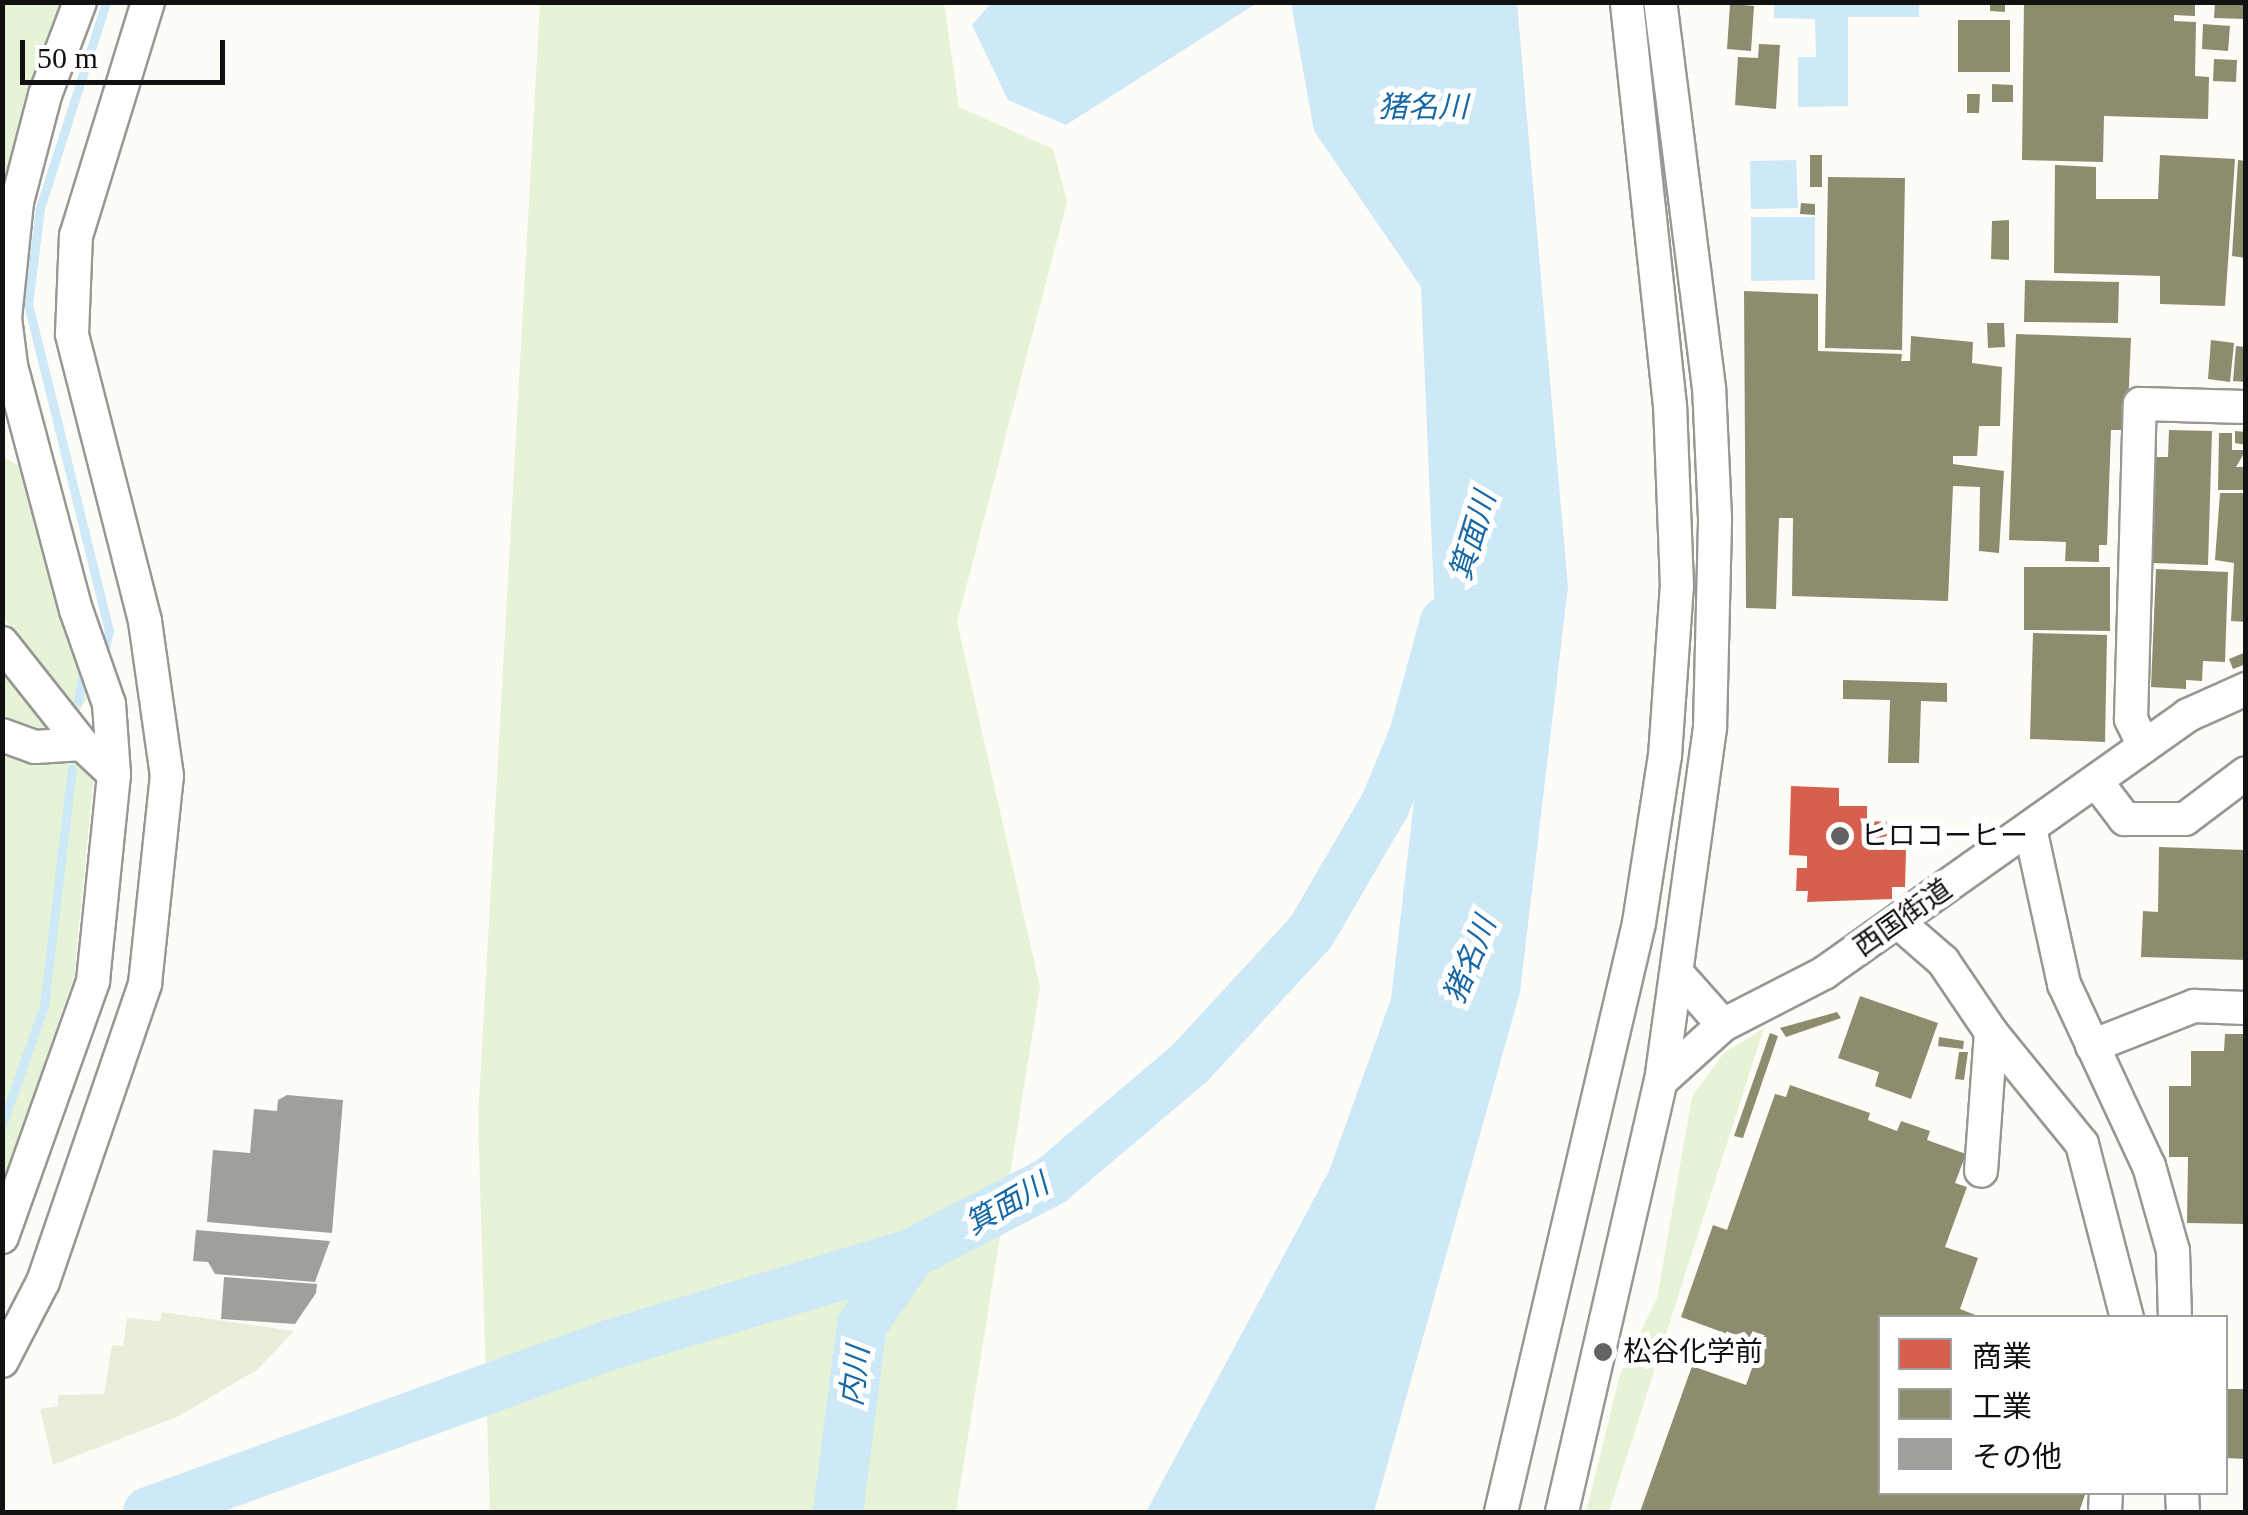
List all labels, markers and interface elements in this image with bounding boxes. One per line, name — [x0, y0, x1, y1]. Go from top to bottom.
scale bar — [25, 20, 230, 82]
text: 50 m — [37, 41, 98, 74]
water label: 猪名川 — [1378, 89, 1468, 125]
water label: 箕面川 — [1443, 488, 1503, 584]
place label: ヒロコーヒー — [1860, 819, 2028, 853]
marker: ヒロコーヒー — [1829, 825, 1851, 847]
street label: 西国街道 — [1847, 872, 1959, 964]
water label: 猪名川 — [1436, 912, 1504, 1008]
water label: 箕面川 — [959, 1166, 1055, 1242]
legend — [1878, 1315, 2228, 1495]
place label: 松谷化学前 — [1623, 1335, 1763, 1369]
text: 商業 — [1972, 1340, 2032, 1373]
marker: 松谷化学前 — [1592, 1341, 1614, 1363]
water label: 内川 — [833, 1344, 877, 1408]
text: 工業 — [1972, 1390, 2032, 1423]
text: その他 — [1972, 1440, 2062, 1473]

